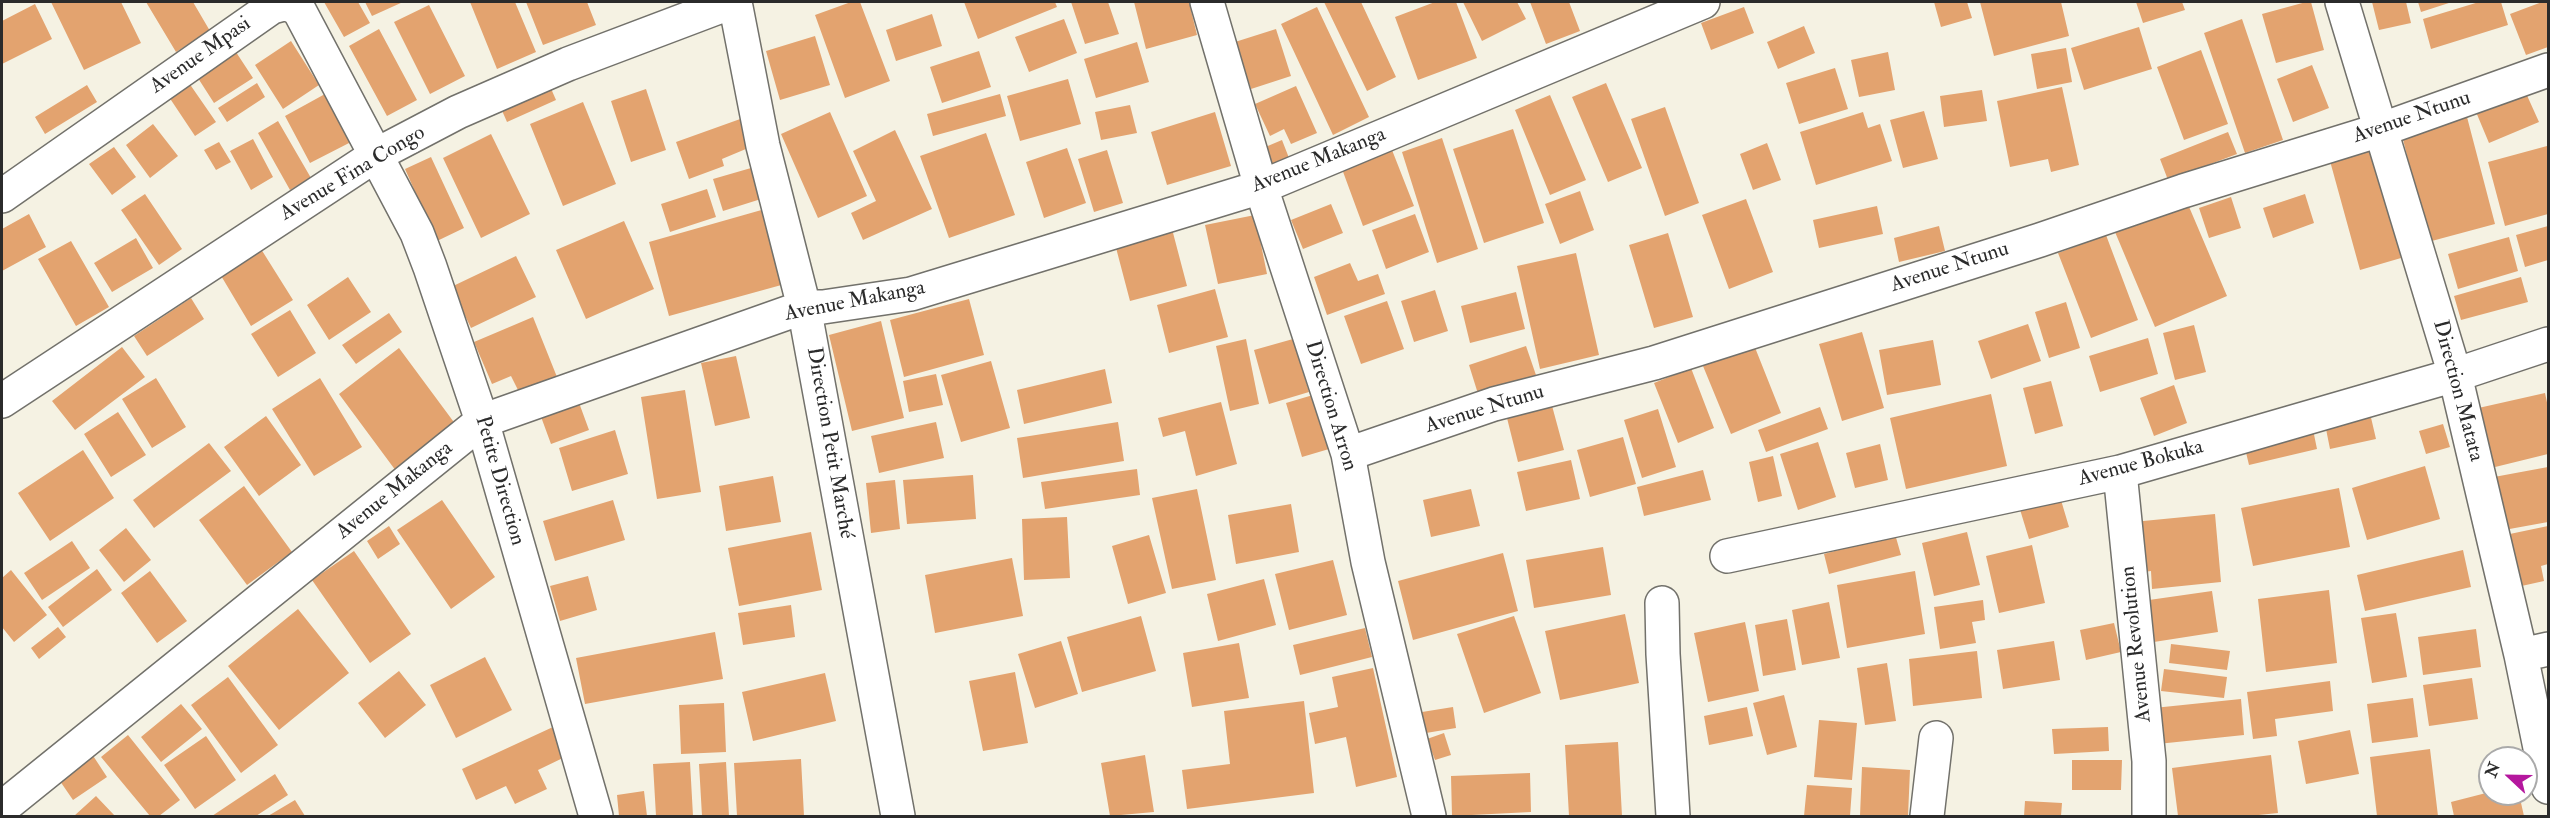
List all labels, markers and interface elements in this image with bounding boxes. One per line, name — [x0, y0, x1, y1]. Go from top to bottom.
street label: Avenue Mpasi — [146, 12, 256, 100]
street label: Avenue Ntunu — [2350, 86, 2474, 150]
street label: Avenue Fina Congo — [276, 121, 430, 227]
street label: Avenue Makanga — [1248, 123, 1390, 199]
street label: Avenue Ntunu — [1888, 237, 2012, 299]
street label: Avenue Makanga — [783, 276, 927, 328]
street label: Direction Matata — [2426, 318, 2488, 464]
street label: Direction Arron — [1298, 338, 1362, 474]
street label: Direction Petit Marché — [800, 345, 858, 541]
street label: Avenue Ntunu — [1423, 380, 1547, 440]
street label: Petite Direction — [468, 413, 530, 549]
street label: Avenue Bokuka — [2076, 435, 2206, 493]
street label: Avenue Makanga — [332, 436, 458, 546]
street label: Avenue Revolution — [2116, 565, 2158, 723]
north arrow — [2478, 746, 2538, 806]
text: N — [2481, 760, 2505, 780]

